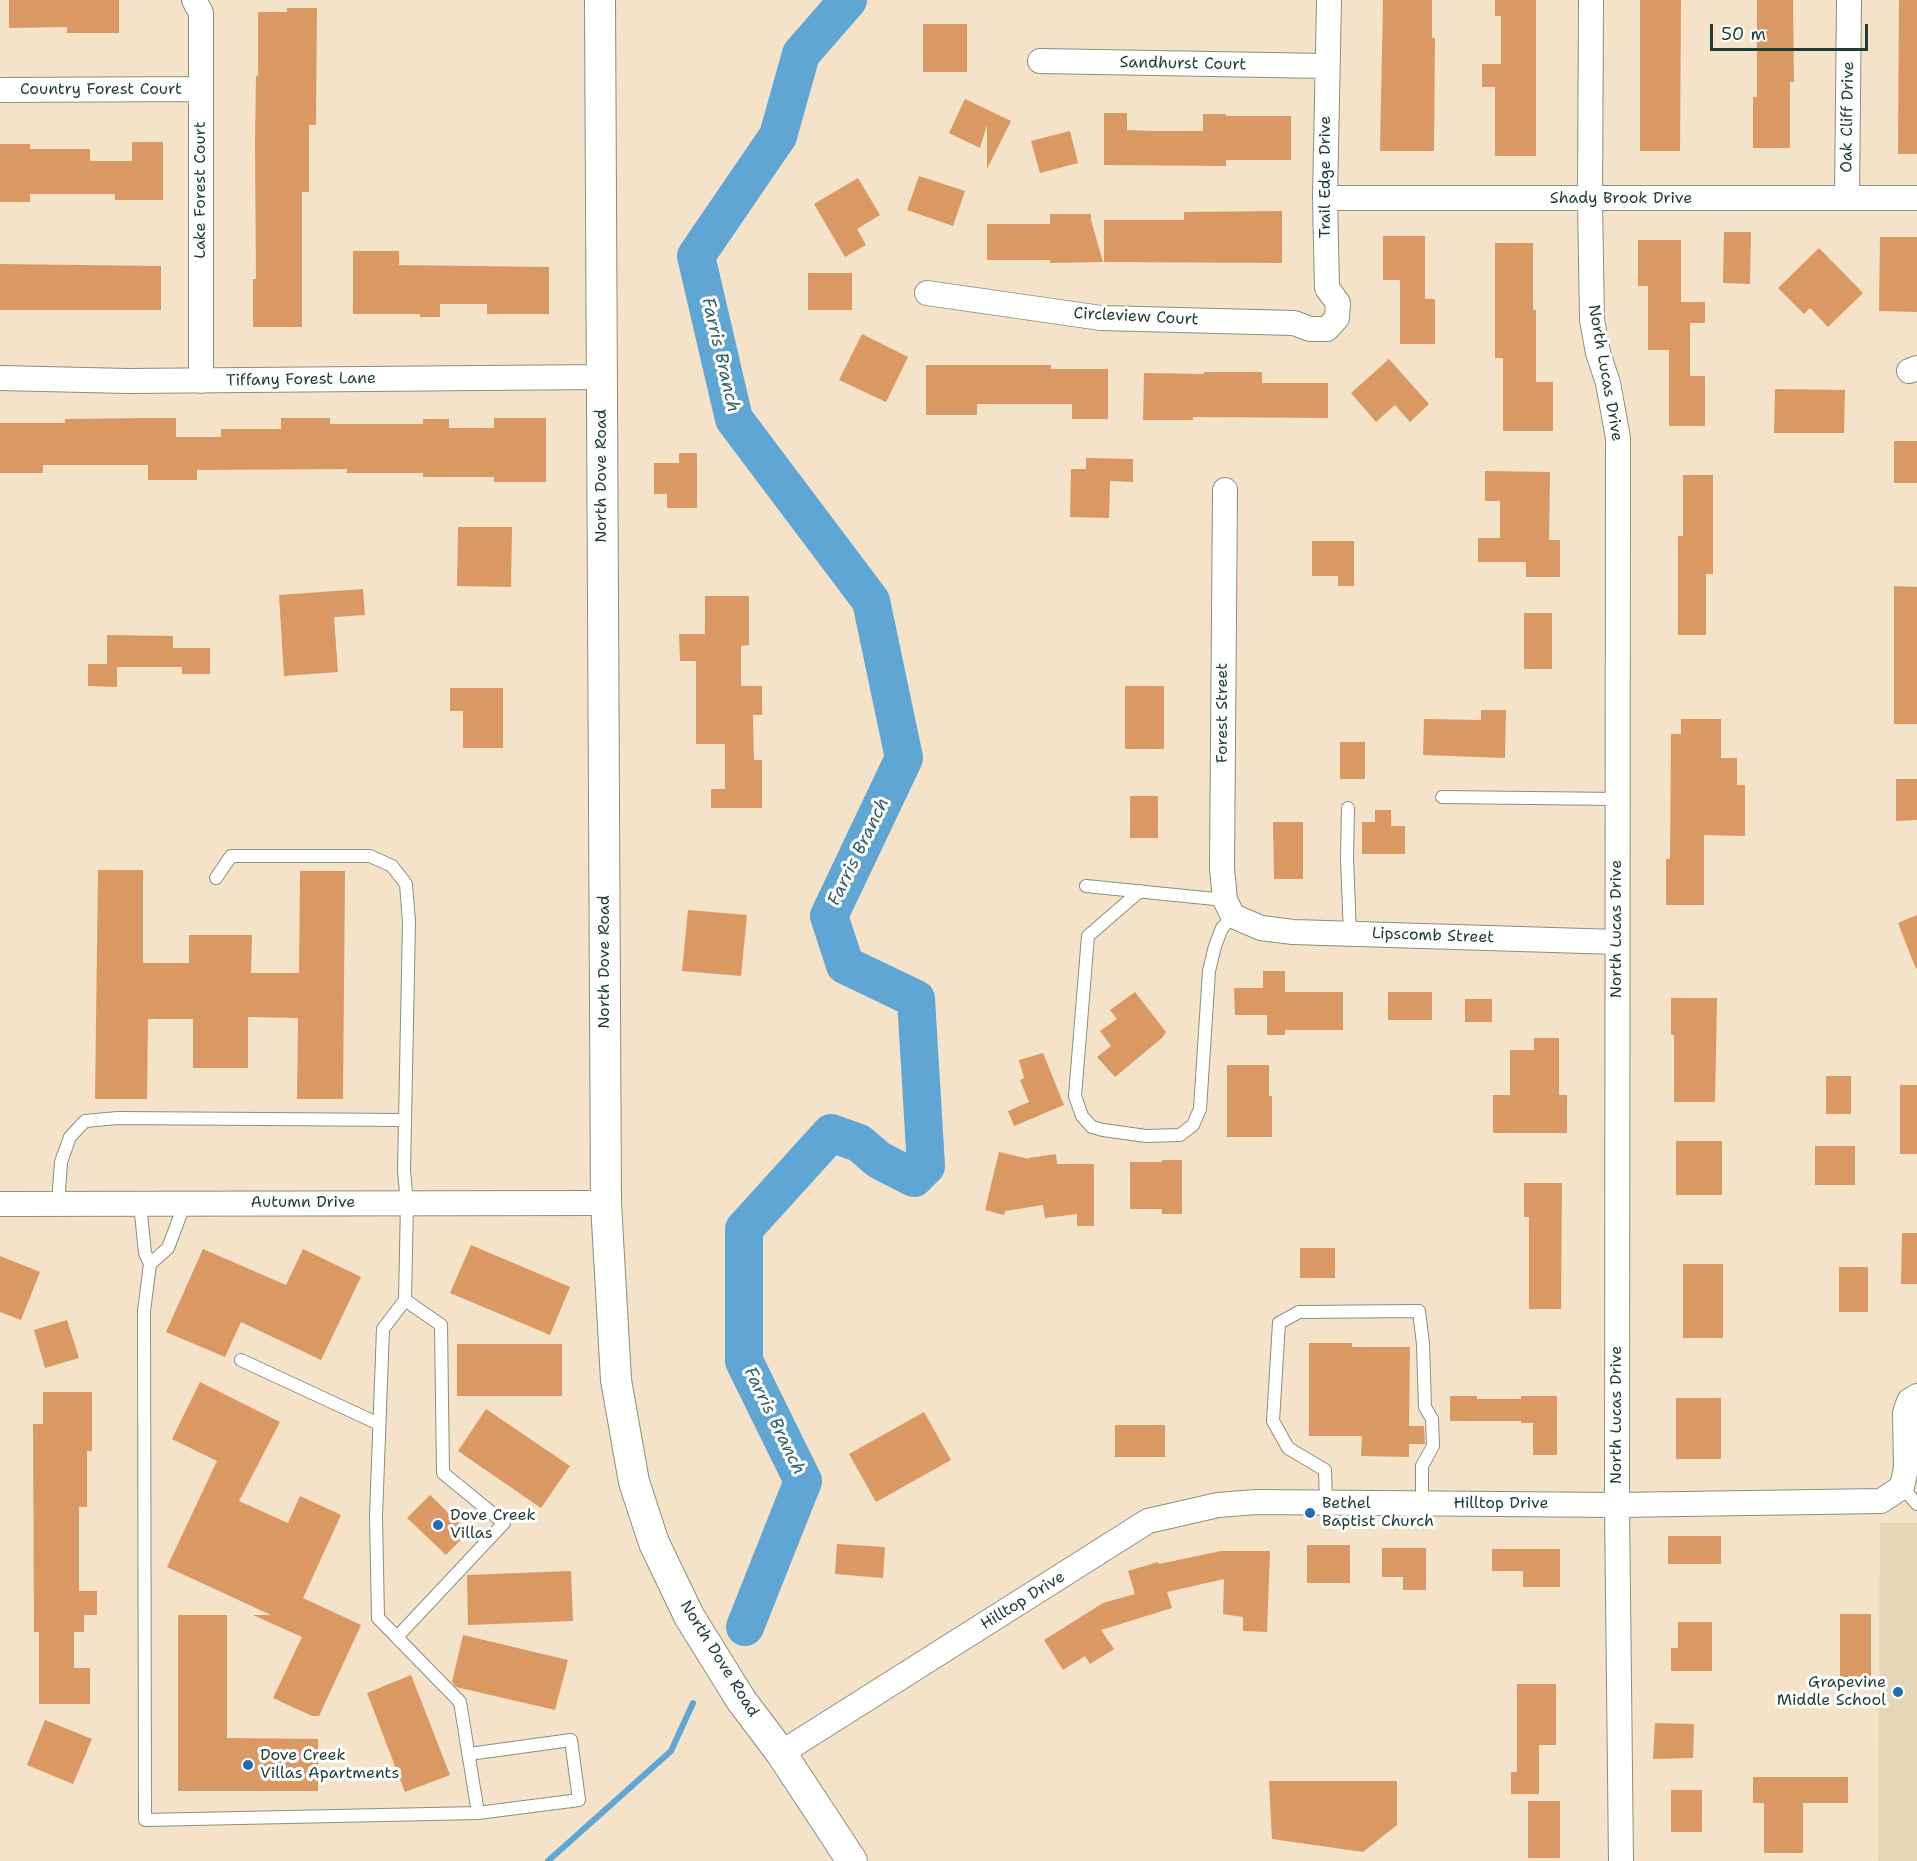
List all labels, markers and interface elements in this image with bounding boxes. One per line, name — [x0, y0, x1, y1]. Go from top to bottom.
scale bar — [1713, 12, 1870, 50]
text: 50 m — [1721, 22, 1766, 46]
street label: Sandhurst Court — [1120, 53, 1246, 75]
street label: Oak Cliff Drive — [1837, 61, 1859, 173]
street label: Country Forest Court — [20, 80, 182, 100]
street label: Trail Edge Drive — [1316, 116, 1336, 238]
street label: Lake Forest Court — [191, 121, 211, 259]
street label: Shady Brook Drive — [1550, 189, 1692, 209]
water label: Farris Branch — [696, 296, 744, 414]
street label: North Lucas Drive — [1584, 303, 1626, 443]
street label: Circleview Court — [1073, 304, 1199, 330]
street label: Tiffany Forest Lane — [226, 369, 376, 391]
street label: North Dove Road — [592, 409, 612, 543]
street label: Forest Street — [1213, 663, 1233, 763]
water label: Farris Branch — [824, 795, 894, 909]
street label: North Lucas Drive — [1607, 860, 1627, 998]
street label: North Dove Road — [595, 895, 615, 1029]
street label: Lipscomb Street — [1371, 924, 1495, 948]
street label: Autumn Drive — [251, 1193, 355, 1213]
street label: North Lucas Drive — [1607, 1346, 1627, 1484]
water label: Farris Branch — [739, 1364, 809, 1478]
place label: Bethel Baptist Church — [1322, 1494, 1434, 1532]
street label: Hilltop Drive — [1453, 1494, 1549, 1514]
place label: Dove Creek Villas — [450, 1506, 536, 1544]
marker: Bethel Baptist Church — [1303, 1506, 1317, 1520]
marker: Dove Creek Villas — [431, 1518, 445, 1532]
street label: Hilltop Drive — [978, 1568, 1068, 1634]
street label: North Dove Road — [675, 1597, 763, 1721]
place label: Grapevine Middle School — [1777, 1673, 1886, 1711]
marker: Grapevine Middle School — [1891, 1685, 1905, 1699]
place label: Dove Creek Villas Apartments — [260, 1746, 399, 1784]
marker: Dove Creek Villas Apartments — [241, 1758, 255, 1772]

